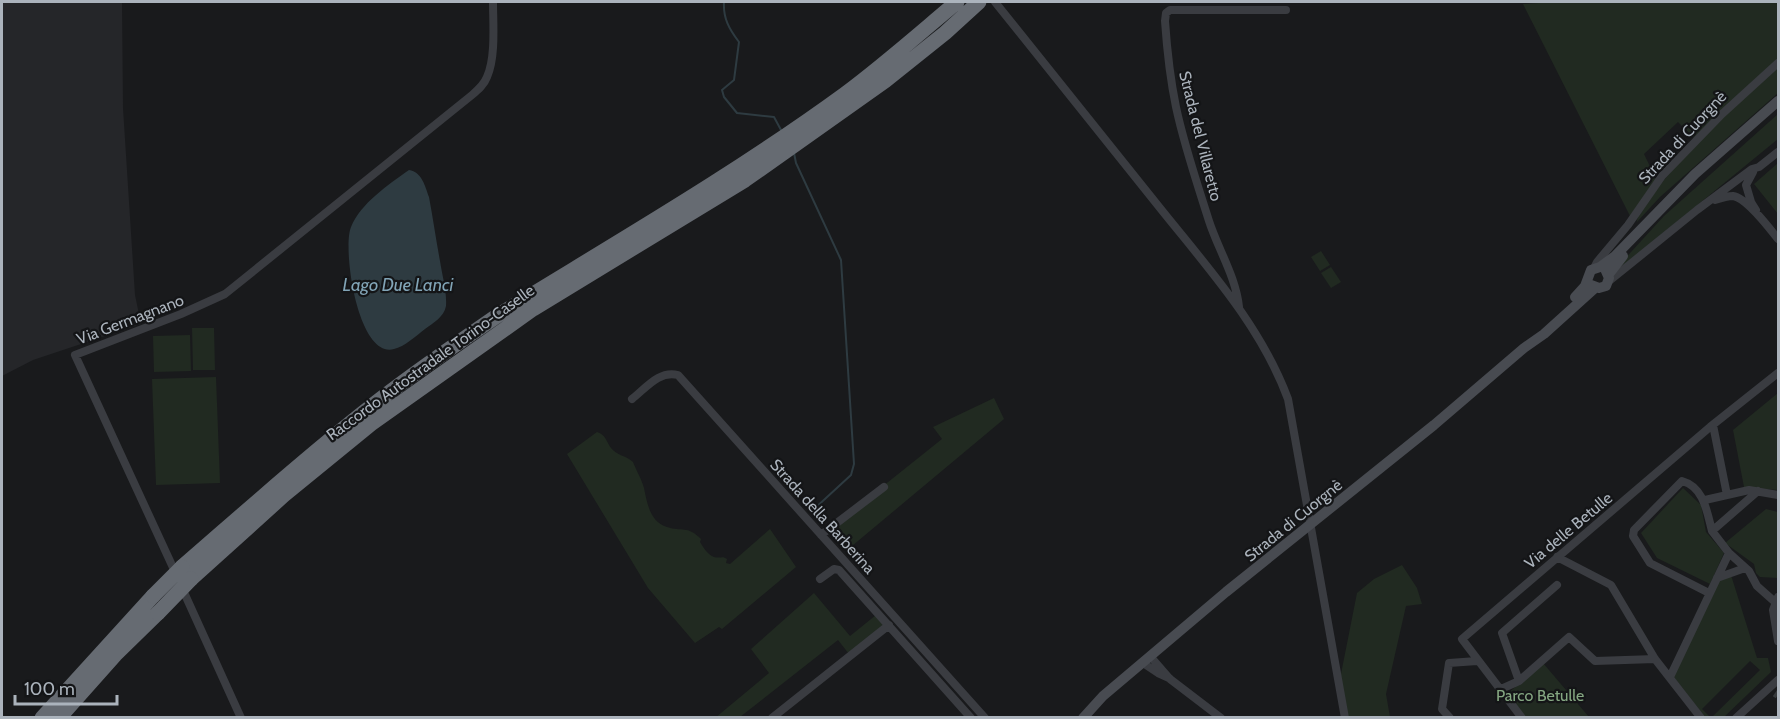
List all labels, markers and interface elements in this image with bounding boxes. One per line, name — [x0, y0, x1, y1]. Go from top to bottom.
street label: Strada del Villaretto — [1175, 69, 1226, 203]
street label: Strada di Cuorgnè — [1634, 87, 1730, 188]
water label: Lago Due Lanci — [343, 274, 455, 296]
street label: Raccordo Autostradale Torino-Caselle — [323, 281, 538, 444]
street label: Via Germagnano — [74, 290, 187, 349]
street label: Strada della Barberina — [766, 455, 879, 578]
street label: Strada di Cuorgnè — [1241, 475, 1346, 566]
street label: Via delle Betulle — [1521, 488, 1616, 573]
scale bar — [15, 668, 117, 706]
text: 100 m — [24, 678, 75, 700]
park label: Parco Betulle — [1496, 686, 1584, 705]

